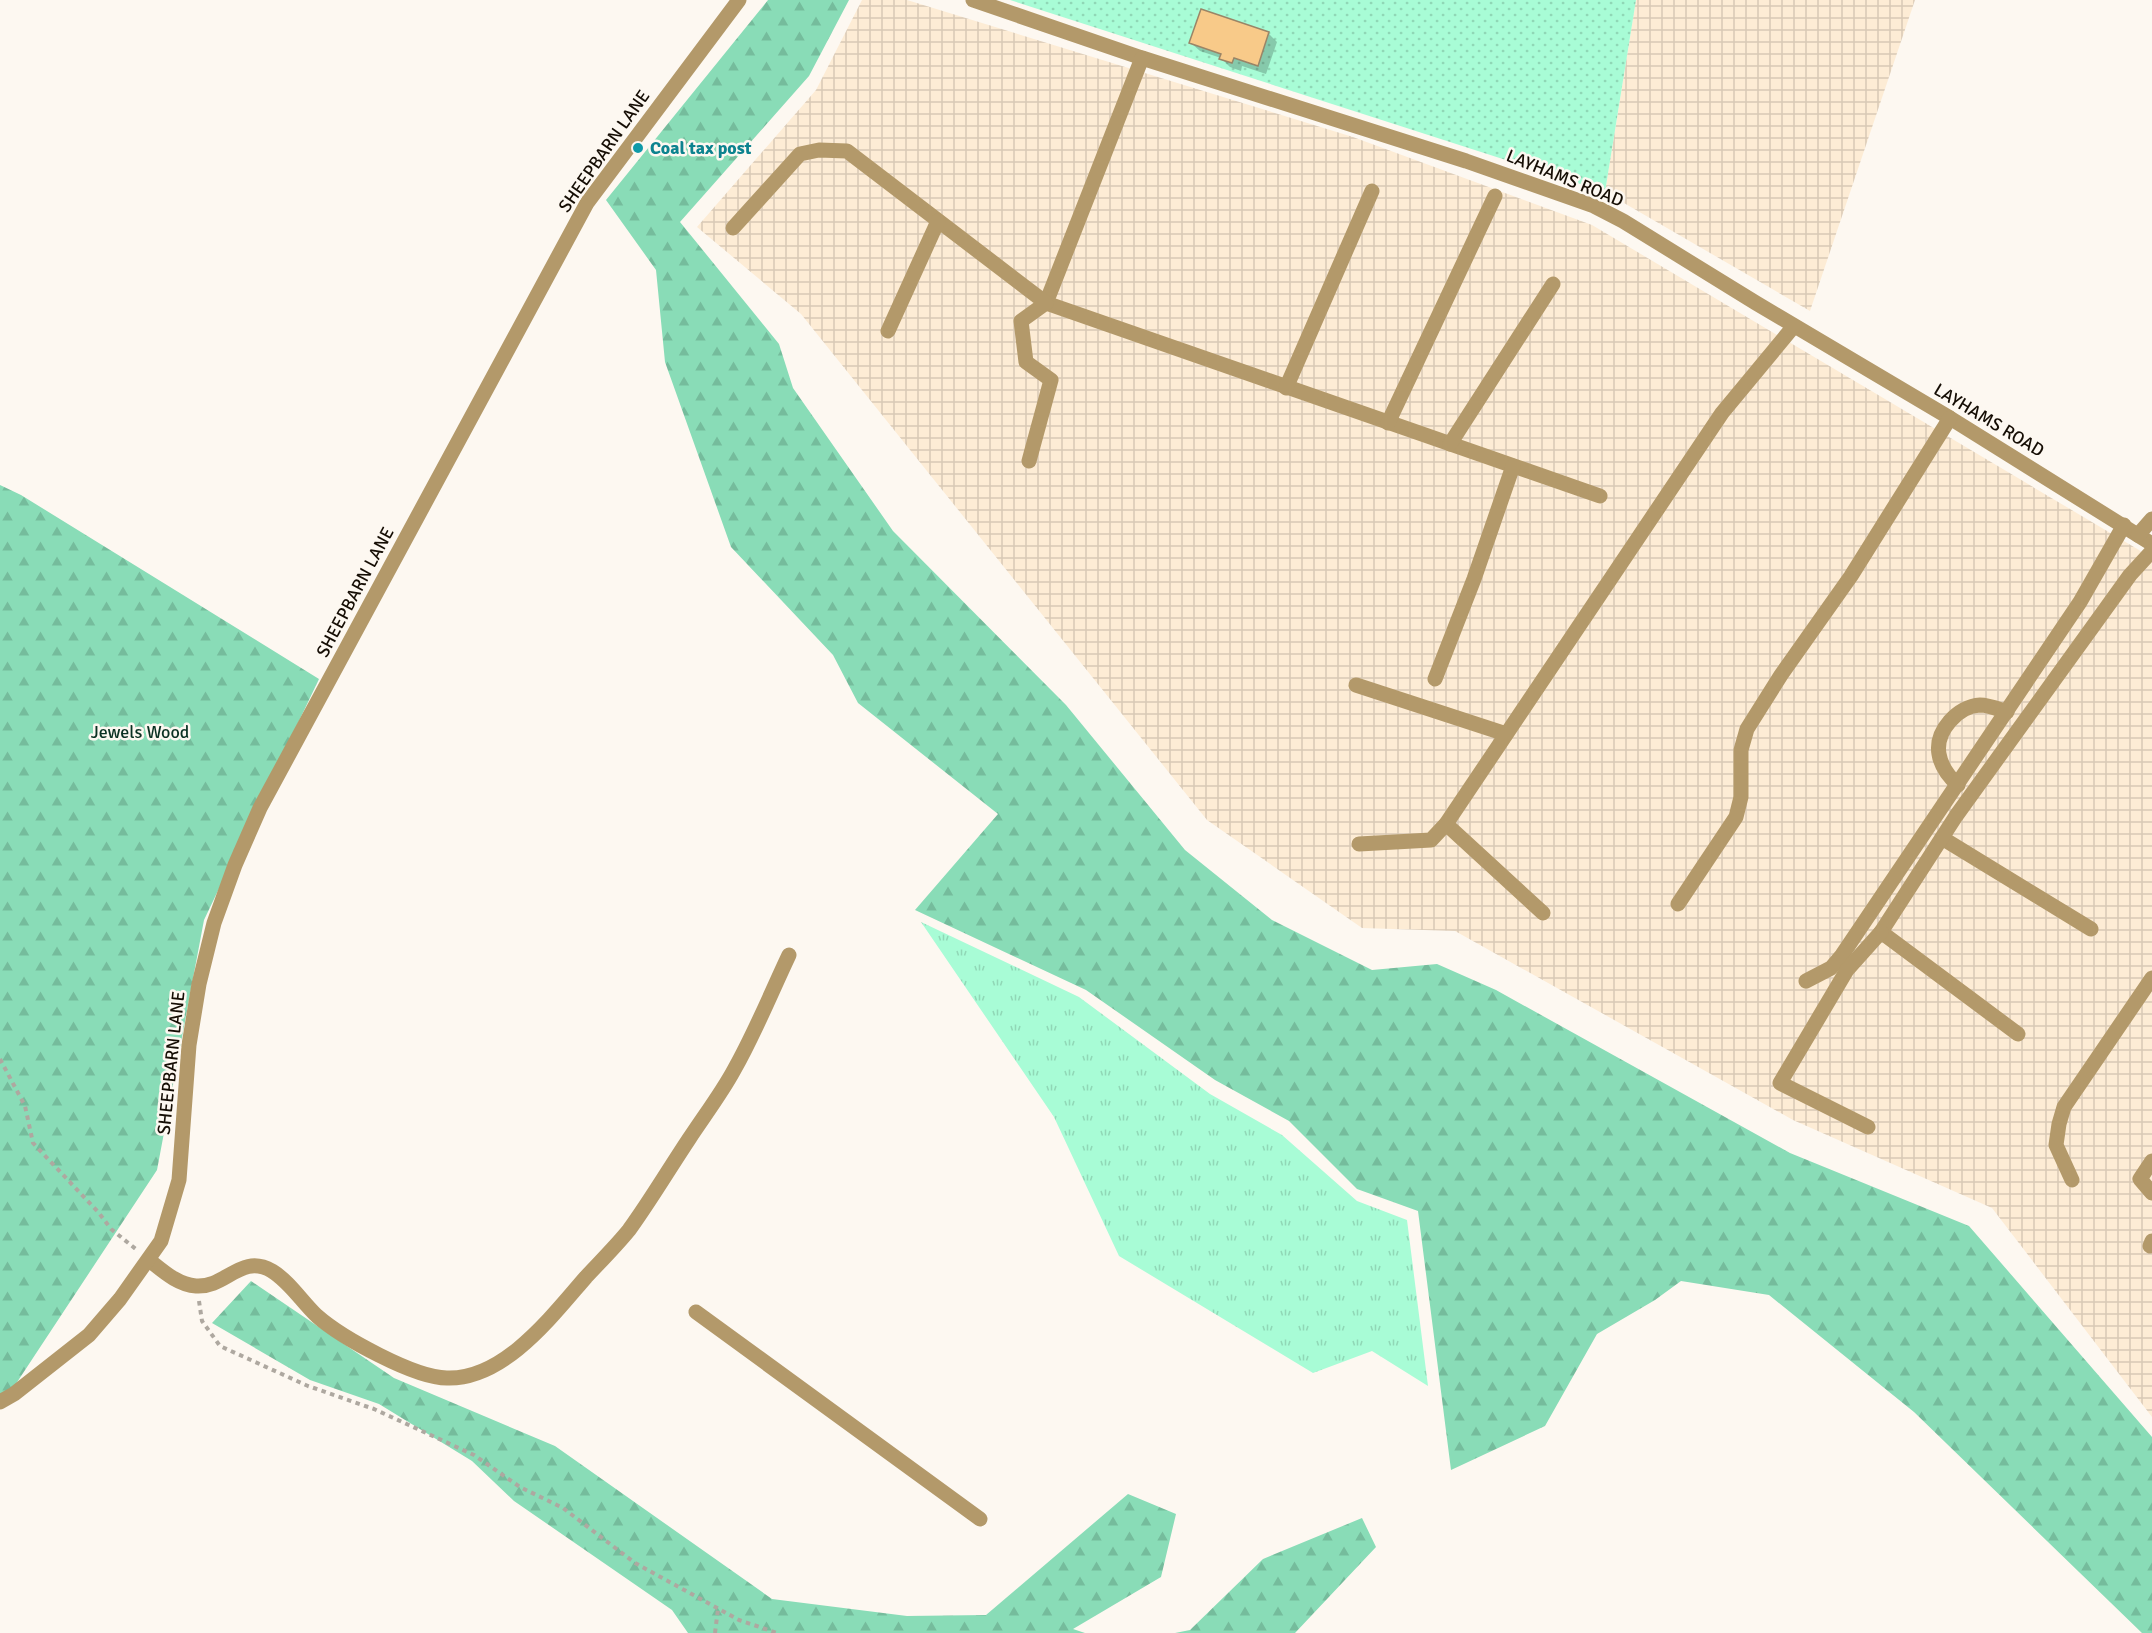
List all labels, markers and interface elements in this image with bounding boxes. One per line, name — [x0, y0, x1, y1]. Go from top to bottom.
street label: SHEEPBARN LANE — [554, 86, 654, 216]
place label: Coal tax post — [650, 137, 752, 159]
marker: Coal tax post — [631, 141, 645, 155]
street label: LAYHAMS ROAD — [1503, 144, 1627, 212]
street label: LAYHAMS ROAD — [1930, 378, 2048, 462]
street label: SHEEPBARN LANE — [311, 523, 399, 661]
park label: Jewels Wood — [91, 721, 189, 743]
street label: SHEEPBARN LANE — [153, 990, 189, 1136]

